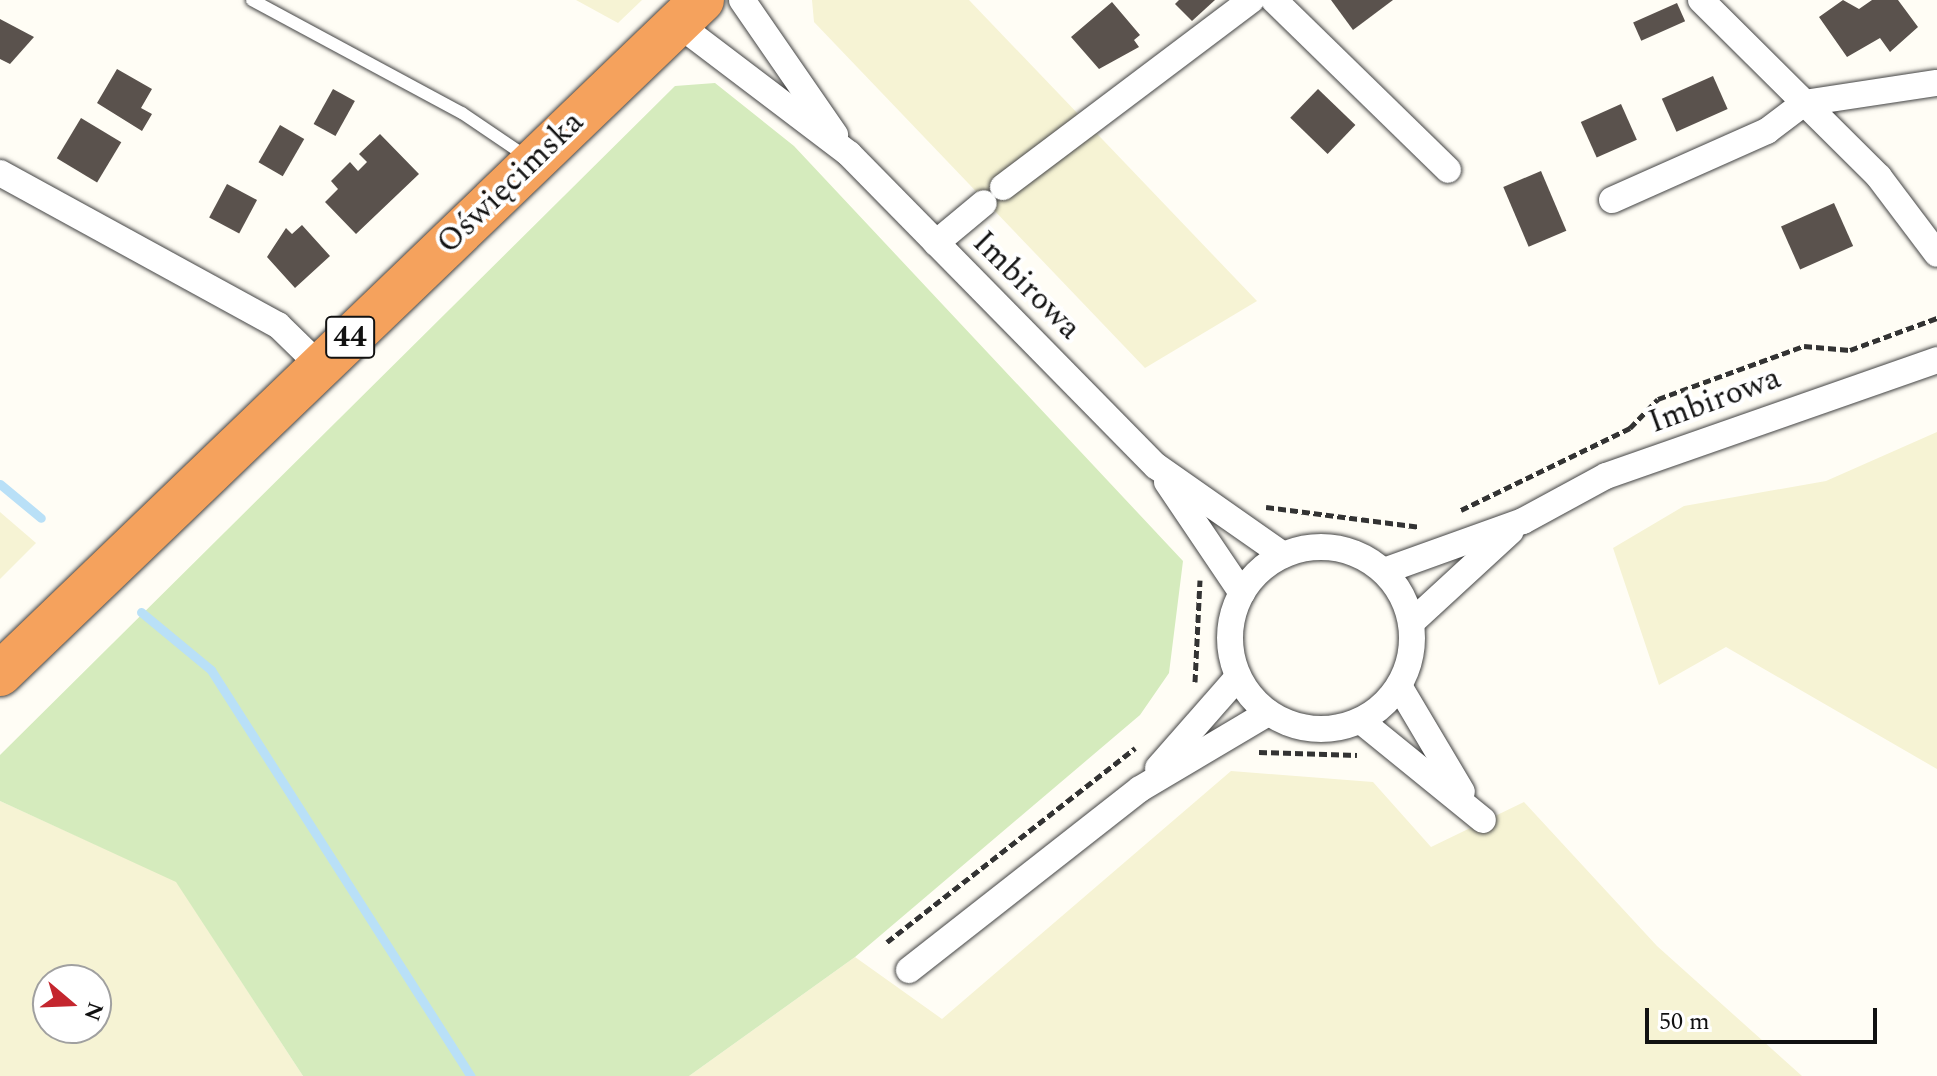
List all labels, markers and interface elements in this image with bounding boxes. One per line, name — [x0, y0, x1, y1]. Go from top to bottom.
street label: Oświęcimska — [430, 104, 592, 262]
street label: Imbirowa — [964, 224, 1088, 348]
road number: 44 — [324, 311, 376, 363]
street label: Imbirowa — [1644, 359, 1786, 443]
north arrow — [32, 964, 112, 1044]
scale bar — [1649, 992, 1881, 1042]
text: N — [75, 997, 112, 1025]
text: 50 m — [1659, 1004, 1710, 1040]

